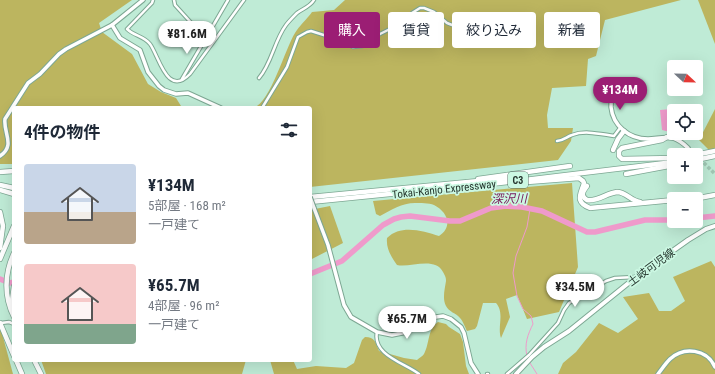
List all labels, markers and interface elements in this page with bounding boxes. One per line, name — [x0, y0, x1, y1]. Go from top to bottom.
chip: 購入 — [324, 12, 380, 48]
chip: 賃貸 — [388, 12, 444, 48]
chip: 絞り込み — [452, 12, 536, 48]
chip: 新着 — [544, 12, 600, 48]
pin: ¥81.6M — [154, 21, 220, 55]
text: ¥81.6M — [167, 26, 207, 41]
north arrow — [667, 60, 703, 96]
map controls — [667, 60, 703, 228]
pin: ¥134M — [592, 77, 648, 111]
text: ¥134M — [602, 82, 638, 97]
button: locate — [667, 104, 703, 140]
icon: filters — [278, 119, 300, 141]
text: 4件の物件 — [24, 122, 101, 142]
button: + — [667, 148, 703, 184]
road number: C3 — [508, 172, 528, 188]
text: ¥134M — [148, 175, 195, 195]
street label: Tokai-Kanjo Expressway — [391, 178, 497, 201]
icon: home — [56, 180, 104, 228]
water label: 深沢川 — [491, 192, 529, 206]
button: − — [667, 192, 703, 228]
text: 5部屋 · 168 m² — [148, 198, 226, 213]
text: 一戸建て — [148, 217, 200, 232]
street label: 土岐可児線 — [625, 246, 677, 289]
pin: ¥34.5M — [542, 274, 608, 308]
text: ¥65.7M — [148, 275, 200, 295]
text: ¥34.5M — [555, 279, 595, 294]
icon: home — [56, 280, 104, 328]
text: 4部屋 · 96 m² — [148, 298, 219, 313]
pin: ¥65.7M — [374, 306, 440, 340]
text: ¥65.7M — [387, 311, 427, 326]
text: 一戸建て — [148, 317, 200, 332]

